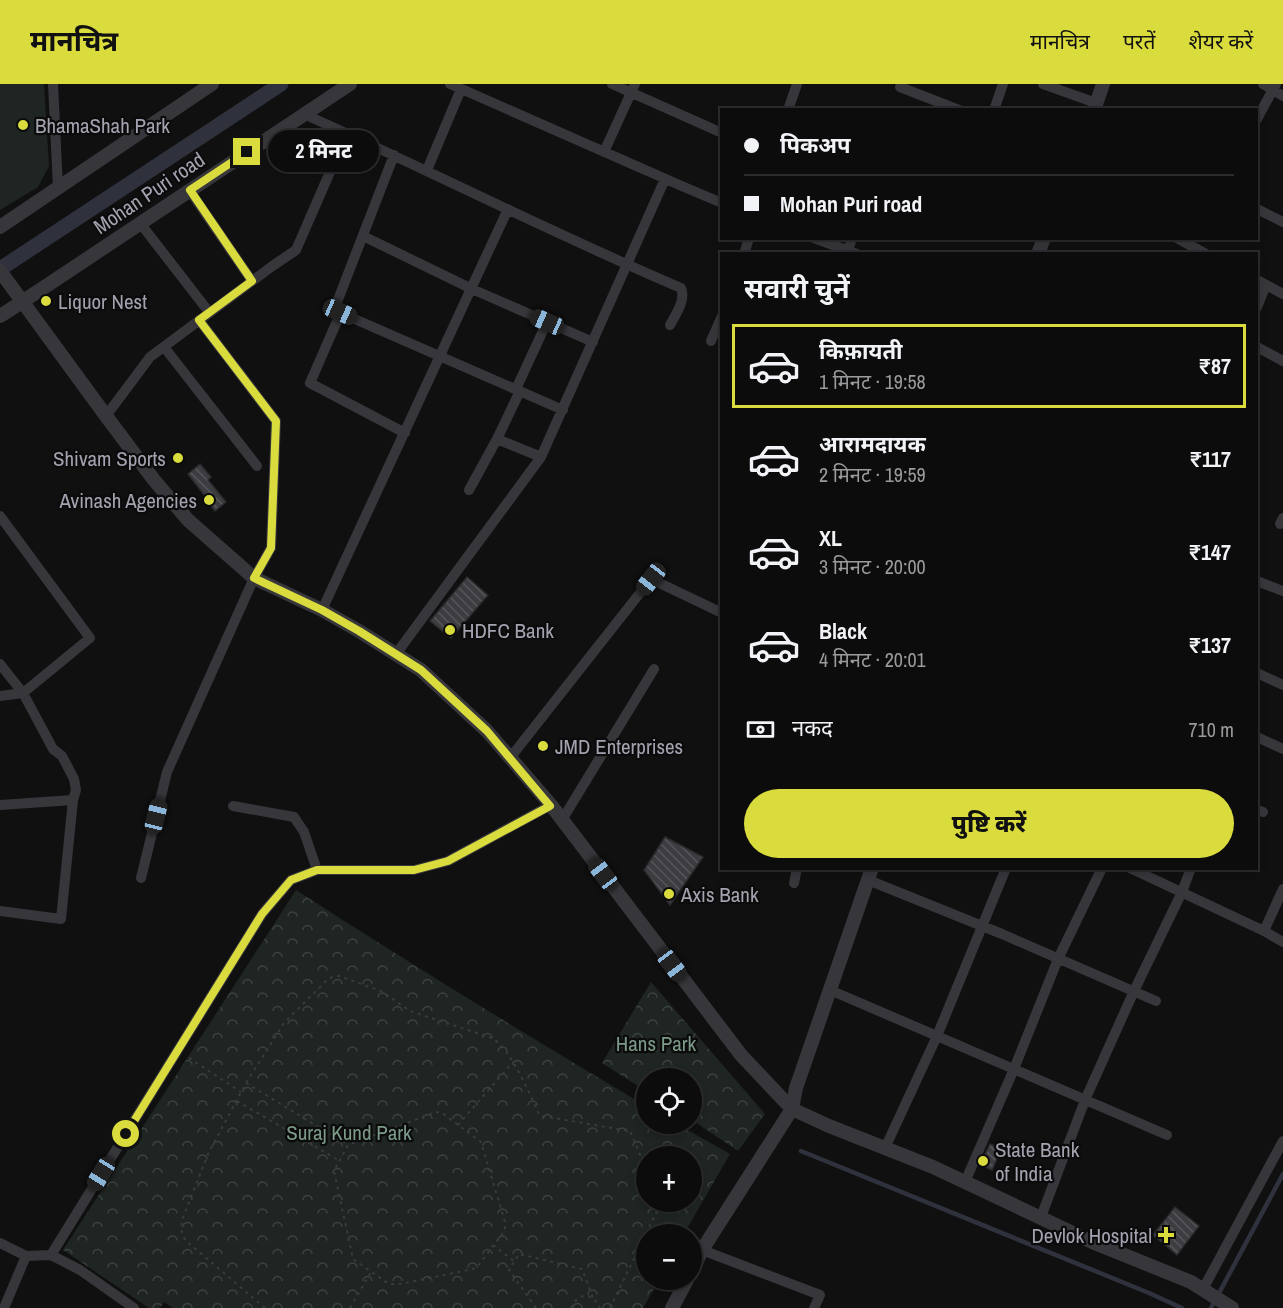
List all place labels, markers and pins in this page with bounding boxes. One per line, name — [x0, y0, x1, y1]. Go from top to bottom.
place label: BhamaShah Park — [35, 111, 170, 140]
marker: BhamaShah Park — [16, 118, 30, 132]
place label: Liquor Nest — [58, 287, 147, 316]
marker: Liquor Nest — [39, 294, 53, 308]
place label: Shivam Sports — [53, 444, 166, 473]
marker: Shivam Sports — [171, 451, 185, 465]
place label: Avinash Agencies — [58, 486, 197, 515]
marker: Avinash Agencies — [202, 493, 216, 507]
place label: HDFC Bank — [462, 616, 554, 645]
marker: HDFC Bank — [443, 623, 457, 637]
place label: JMD Enterprises — [555, 732, 683, 761]
marker: JMD Enterprises — [536, 739, 550, 753]
place label: Axis Bank — [680, 880, 759, 909]
marker: Axis Bank — [662, 887, 676, 901]
place label: State Bank of India — [995, 1135, 1080, 1188]
marker: State Bank of India — [976, 1154, 990, 1168]
place label: Devlok Hospital — [1031, 1221, 1152, 1250]
marker: Devlok Hospital — [1157, 1226, 1175, 1244]

